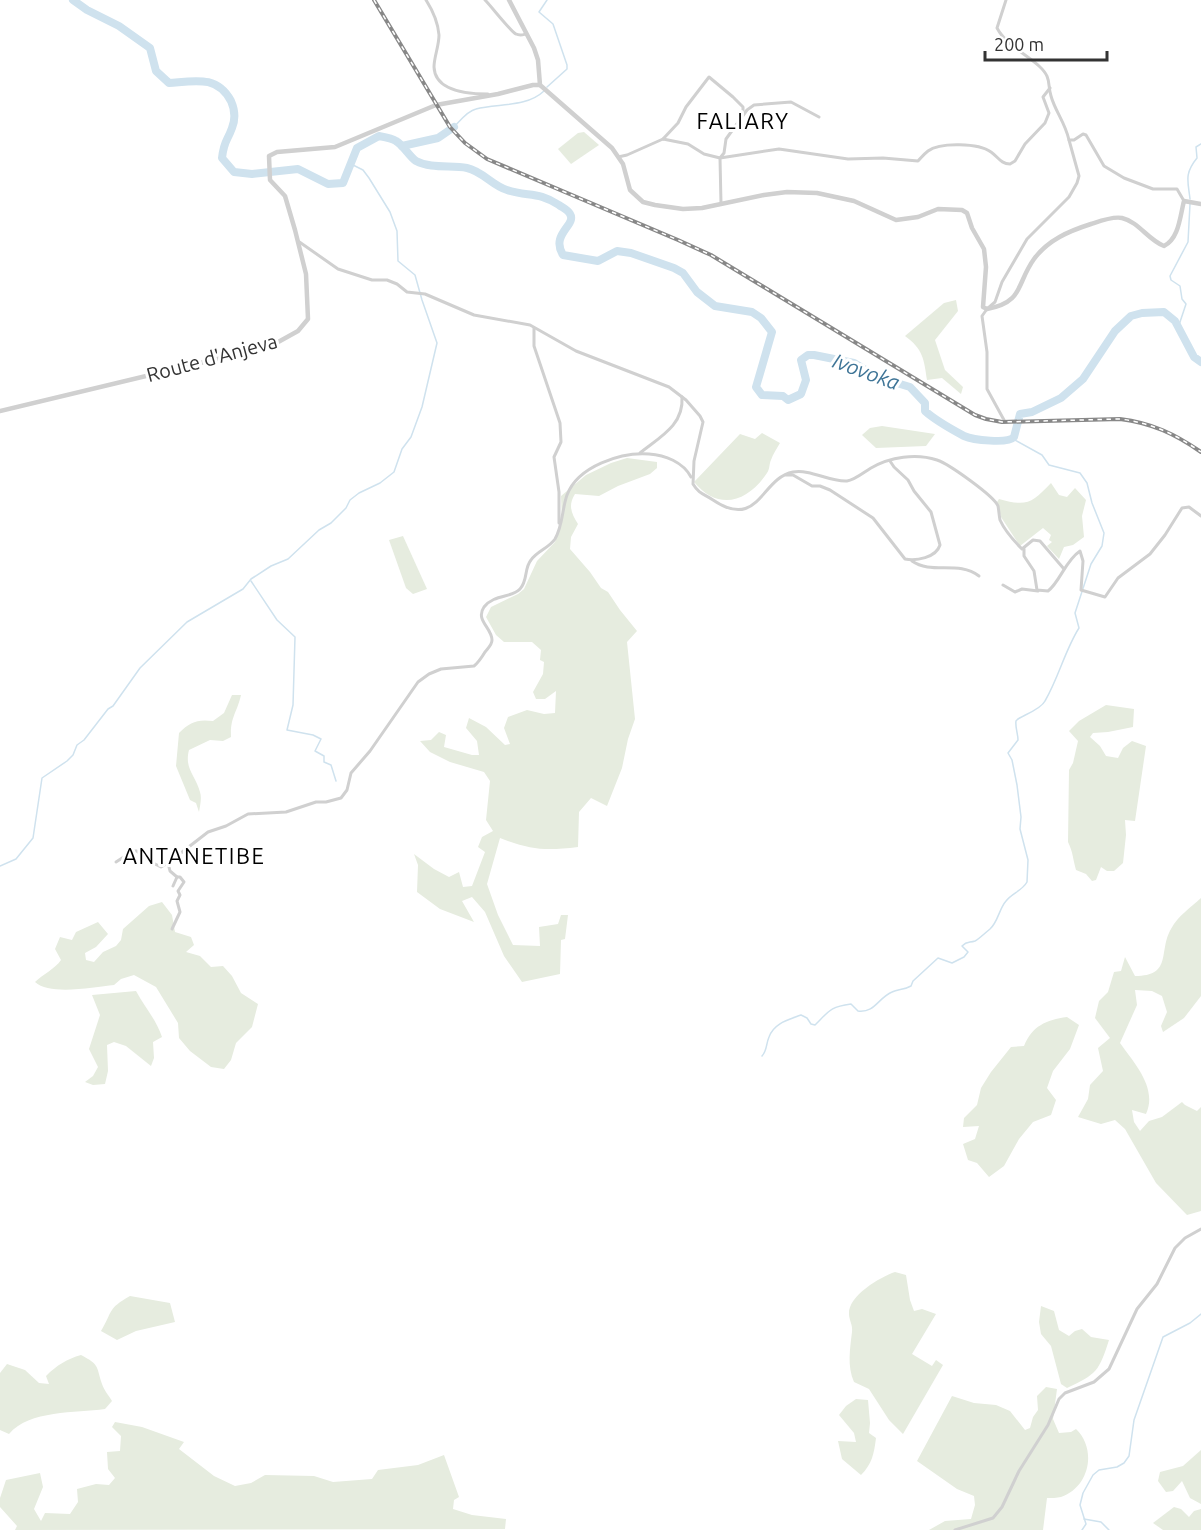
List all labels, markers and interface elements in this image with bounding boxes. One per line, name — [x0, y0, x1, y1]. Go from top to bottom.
scale bar — [985, 24, 1106, 62]
text: 200 m — [994, 34, 1044, 54]
district label: FALIARY — [697, 108, 789, 133]
street label: Route d'Anjeva — [144, 329, 280, 386]
water label: Ivovoka — [830, 348, 903, 394]
district label: ANTANETIBE — [123, 843, 265, 868]

